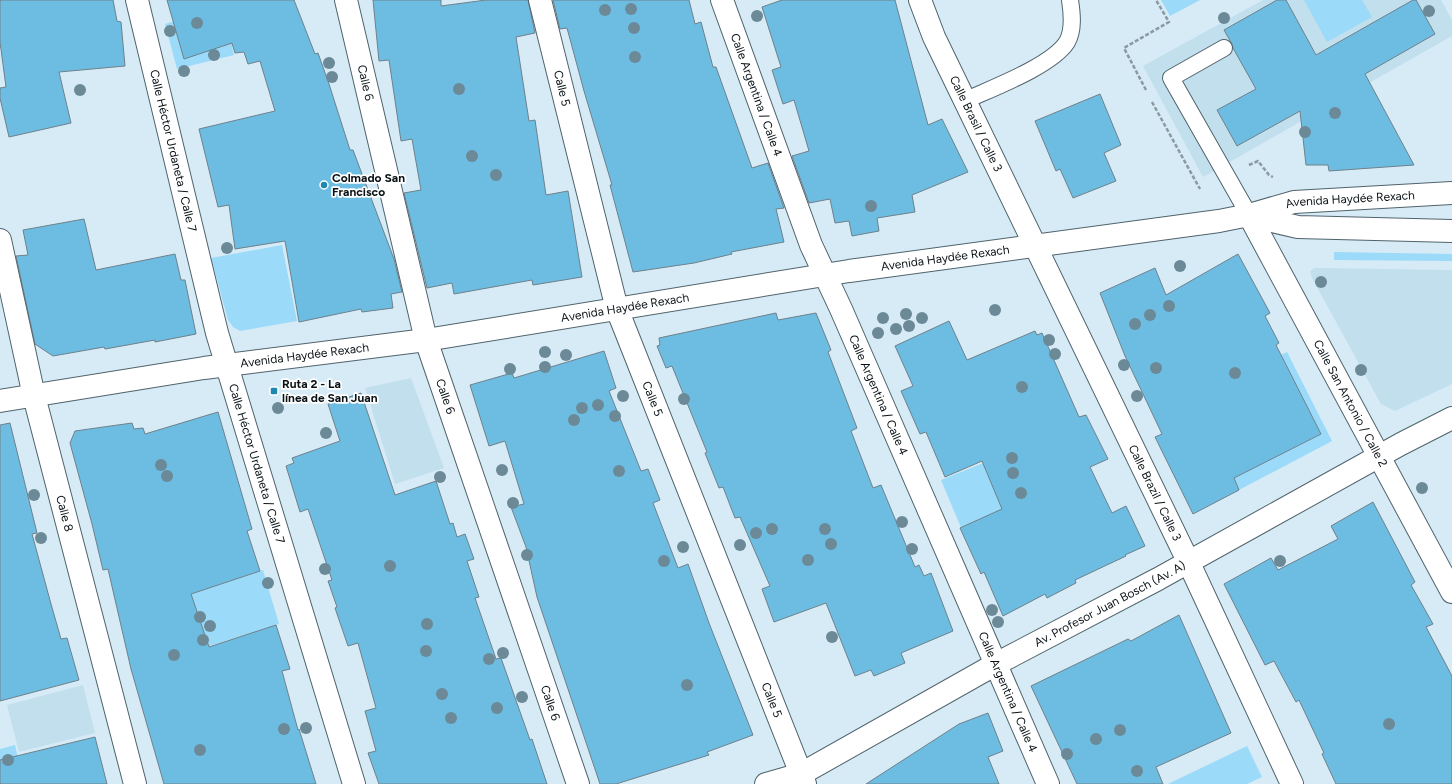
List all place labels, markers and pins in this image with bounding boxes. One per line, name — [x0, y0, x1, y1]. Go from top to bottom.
place label: Colmado San Francisco — [332, 171, 405, 199]
marker: Colmado San Francisco — [319, 180, 329, 190]
place label: Ruta 2 - La línea de San Juan — [282, 377, 378, 405]
marker: Ruta 2 - La línea de San Juan — [269, 386, 279, 396]

